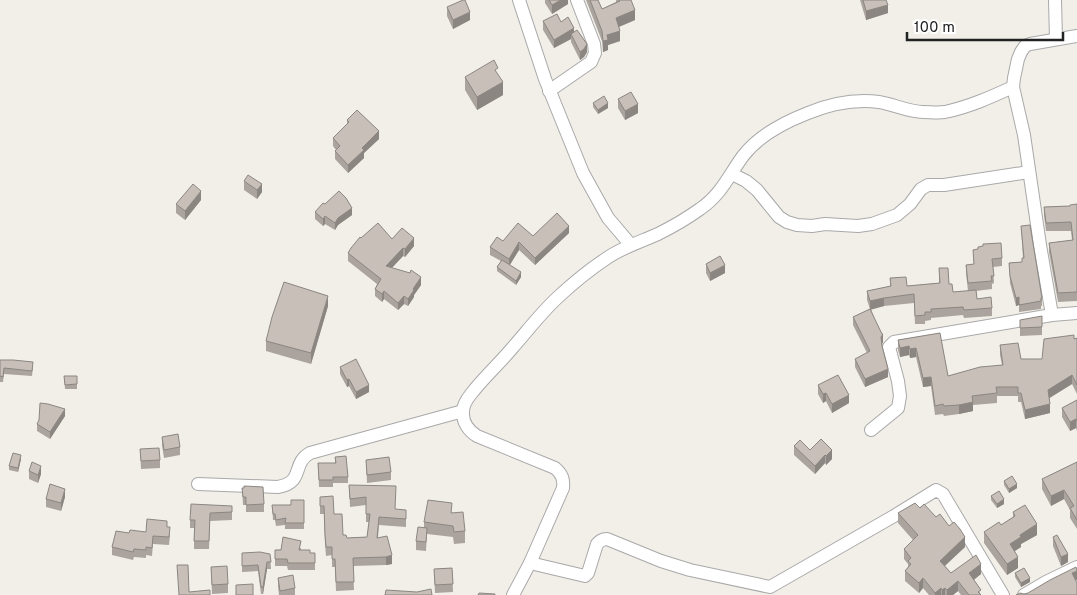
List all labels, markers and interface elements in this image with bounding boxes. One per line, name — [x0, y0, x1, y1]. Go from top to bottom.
scale bar — [907, 10, 1063, 42]
text: 100 m — [914, 19, 955, 38]

